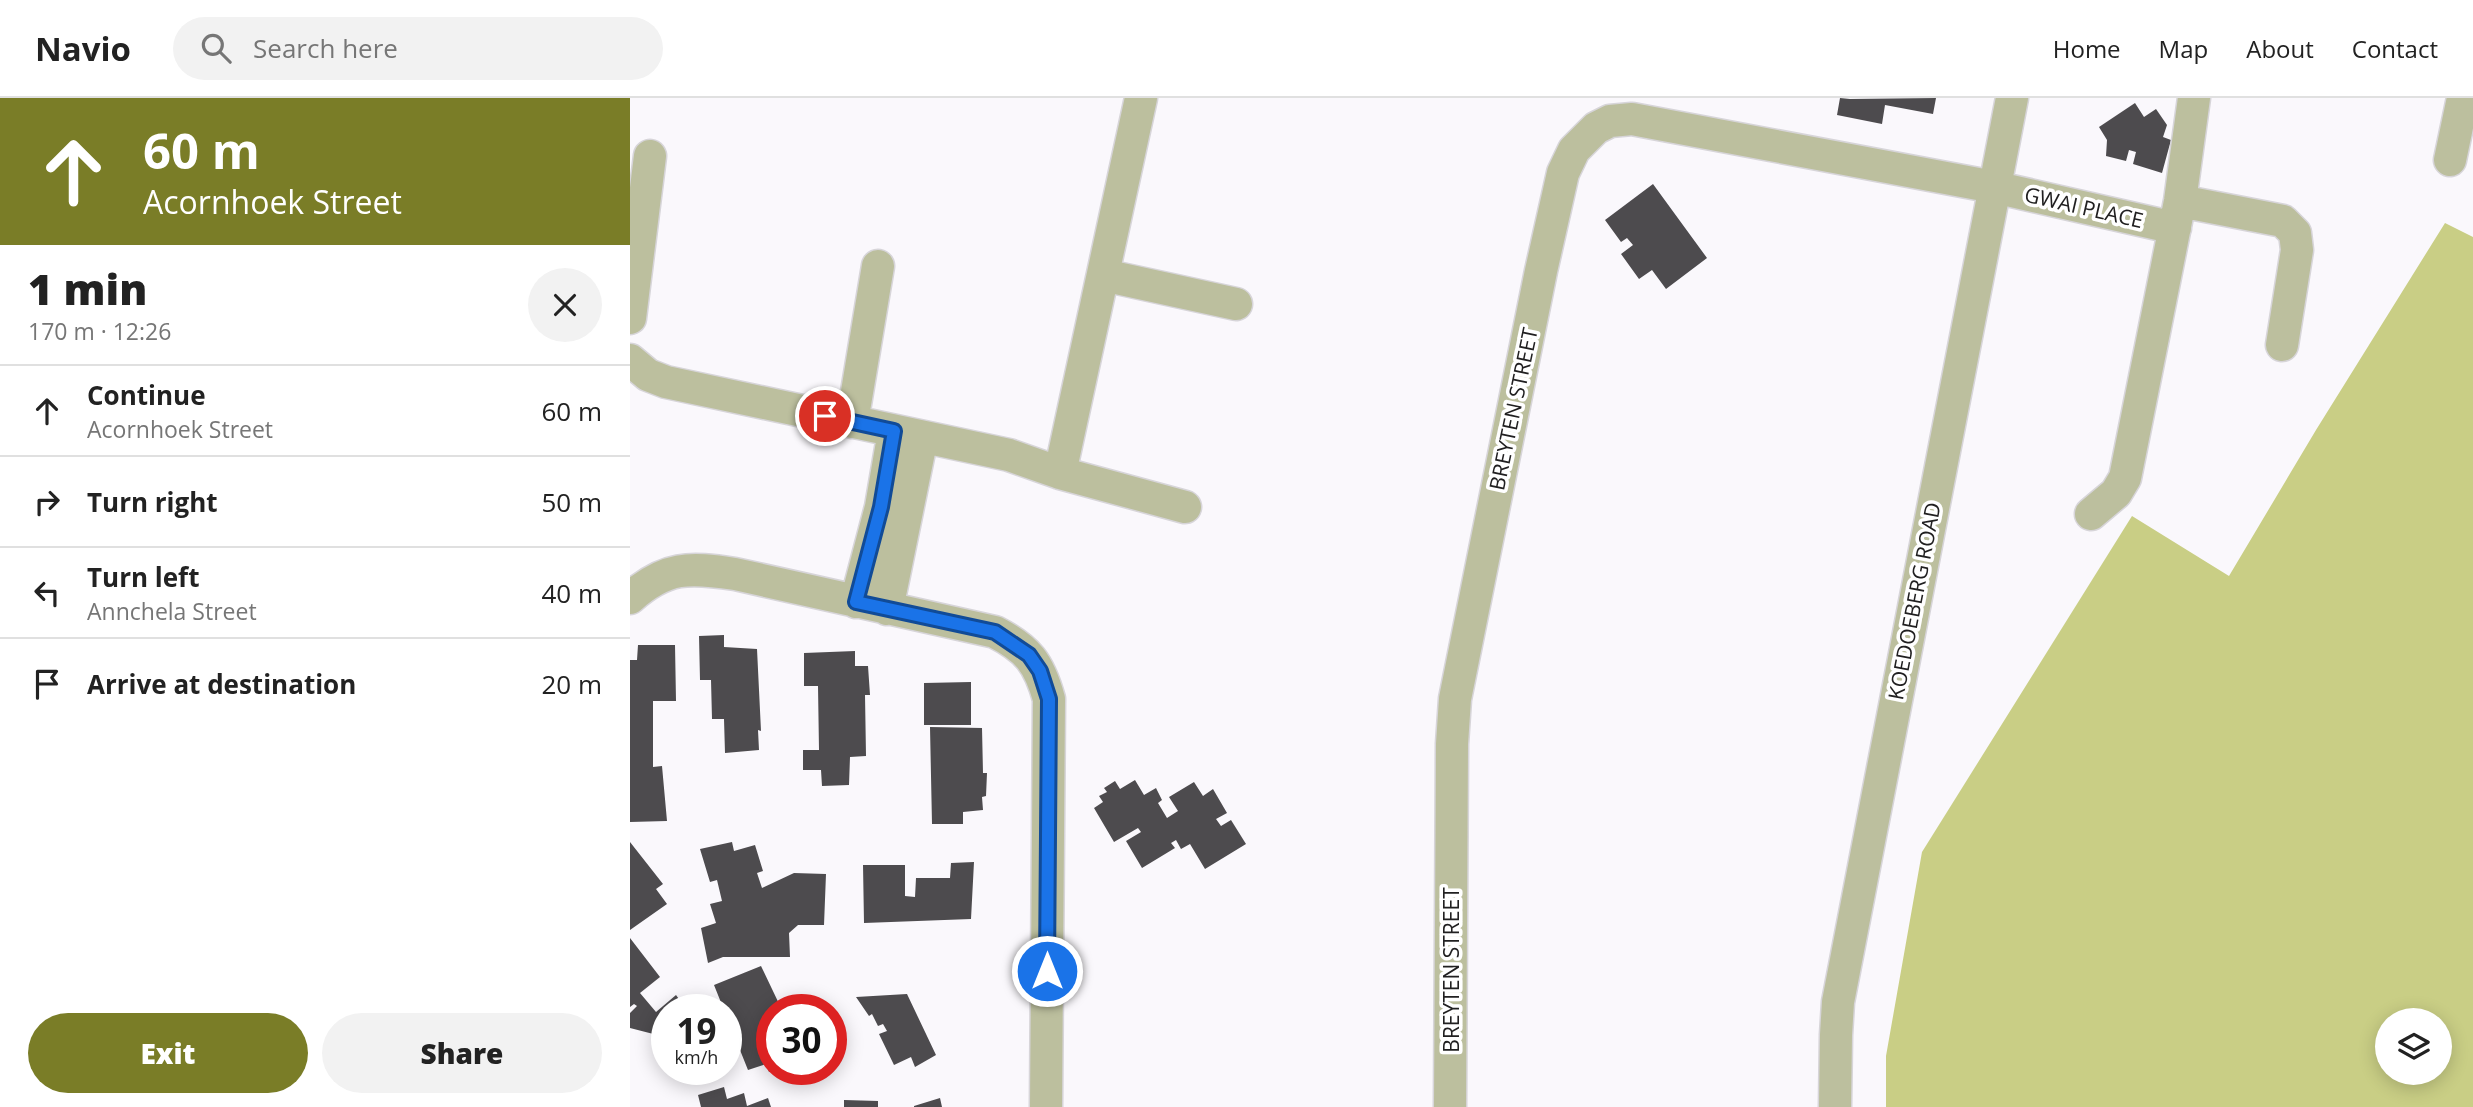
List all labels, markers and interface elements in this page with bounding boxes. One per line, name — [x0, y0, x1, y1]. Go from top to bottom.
search box — [173, 17, 663, 80]
text: Navio — [35, 26, 131, 71]
icon: search — [197, 29, 235, 67]
text: Search here — [253, 30, 398, 66]
text: Home — [2053, 32, 2121, 65]
text: Map — [2159, 32, 2208, 65]
text: About — [2246, 32, 2314, 65]
text: Contact — [2352, 32, 2438, 65]
text: 60 m — [143, 117, 260, 183]
icon: ahead — [28, 126, 119, 217]
text: Acornhoek Street — [143, 180, 402, 223]
street label: GWAI PLACE — [2022, 180, 2146, 234]
text: 1 min — [28, 260, 147, 317]
button: close — [528, 268, 602, 342]
text: 170 m · 12:26 — [28, 315, 171, 347]
street label: BREYTEN STREET — [1482, 325, 1544, 493]
text: Continue — [87, 377, 206, 413]
pin — [795, 386, 855, 446]
icon: ahead — [28, 392, 66, 430]
text: 60 m — [541, 393, 602, 429]
icon: arrive — [806, 397, 844, 435]
text: Acornhoek Street — [87, 413, 273, 445]
icon: right — [28, 483, 66, 521]
text: Turn right — [87, 484, 218, 520]
text: 50 m — [541, 484, 602, 520]
street label: KOEDOEBERG ROAD — [1881, 500, 1947, 702]
text: Turn left — [87, 559, 199, 595]
icon: left — [28, 574, 66, 612]
text: 40 m — [541, 575, 602, 611]
text: Annchela Street — [87, 595, 257, 627]
icon: arrive — [28, 665, 66, 703]
text: Arrive at destination — [87, 666, 356, 702]
text: 20 m — [541, 666, 602, 702]
street label: BREYTEN STREET — [1437, 887, 1465, 1053]
position arrow — [1010, 934, 1084, 1008]
speed limit sign: 30 — [756, 994, 847, 1085]
text: 19 — [676, 1007, 717, 1054]
map controls — [2375, 1008, 2452, 1085]
button: layers — [2375, 1008, 2452, 1085]
button: Exit — [28, 1013, 308, 1093]
button: Share — [322, 1013, 602, 1093]
text: km/h — [675, 1045, 718, 1069]

